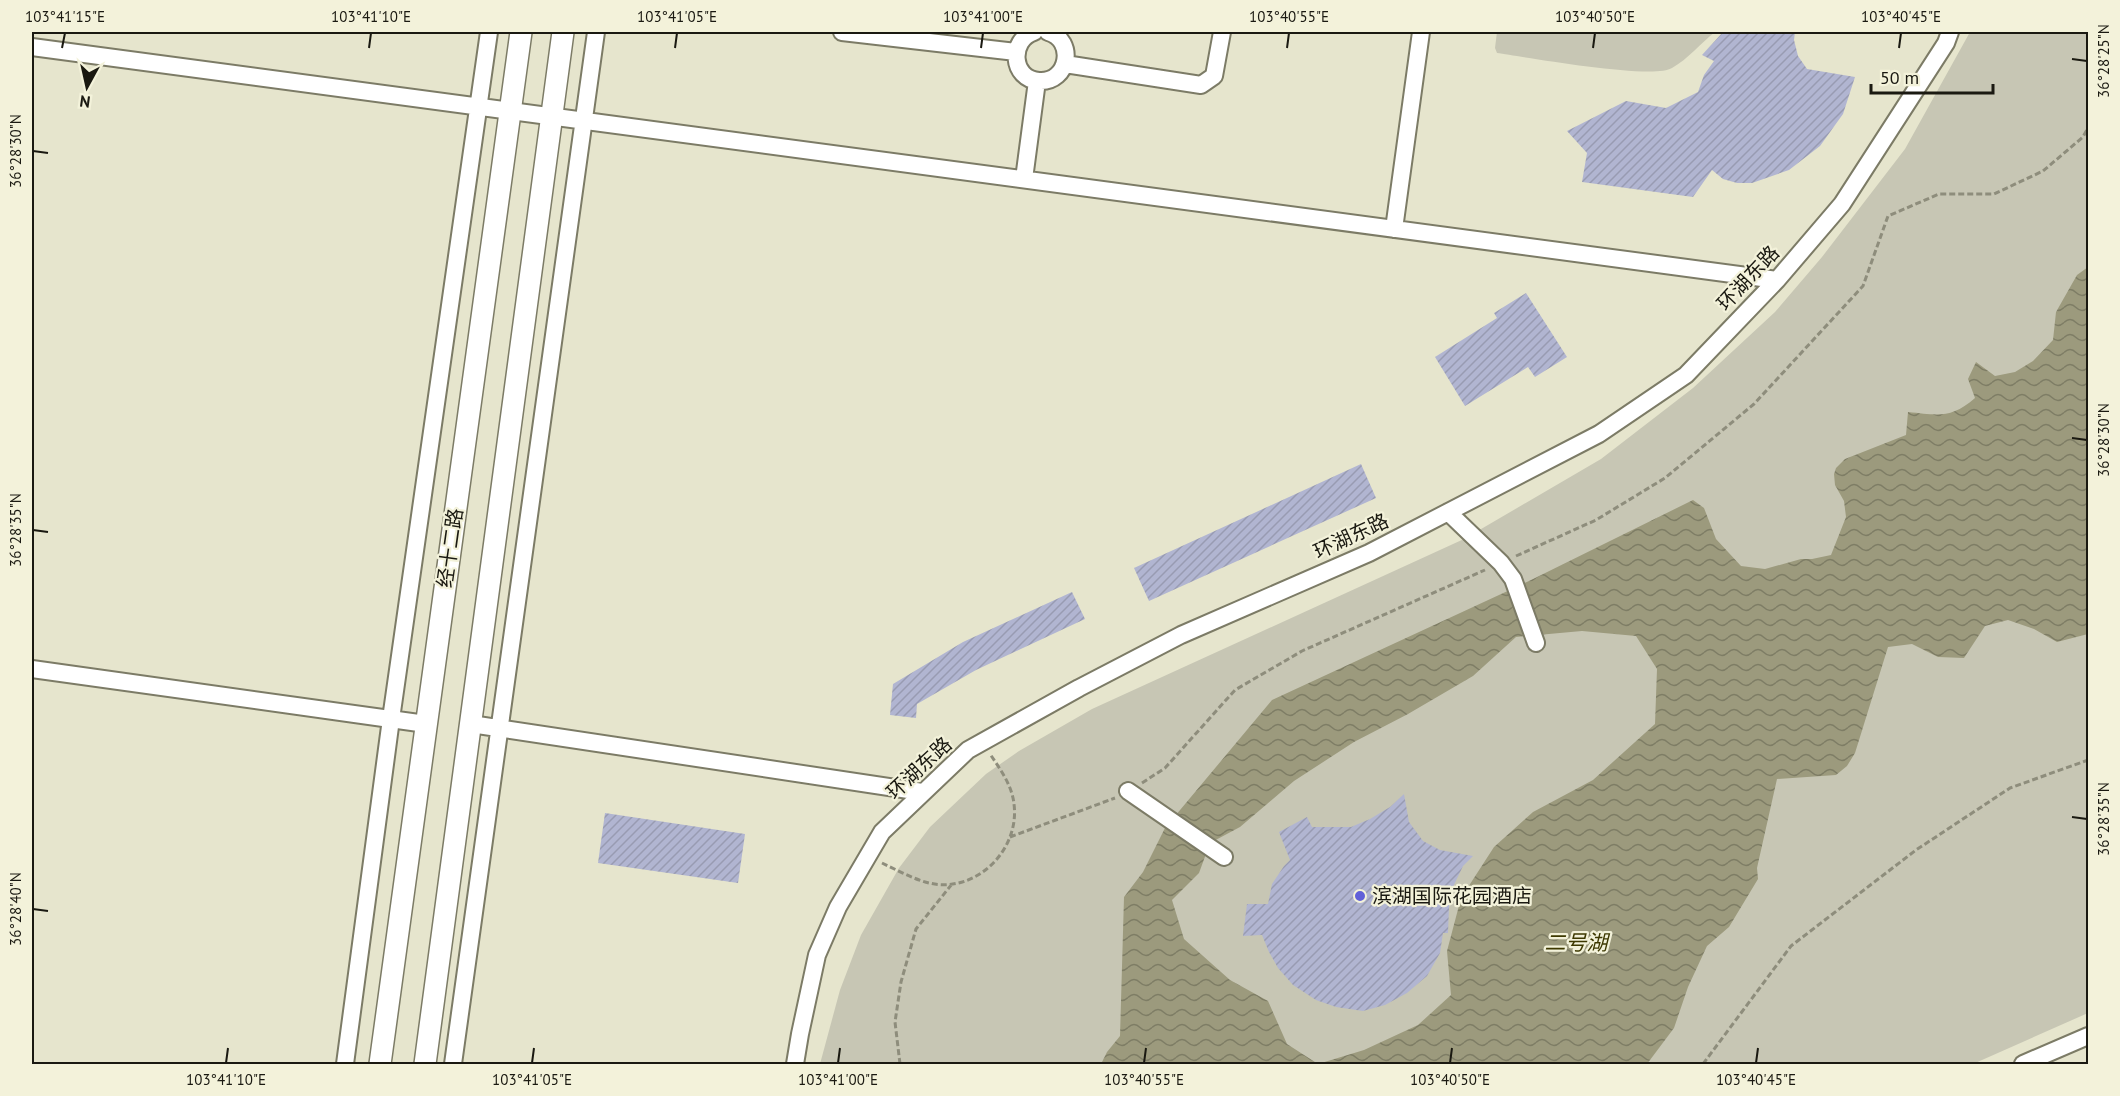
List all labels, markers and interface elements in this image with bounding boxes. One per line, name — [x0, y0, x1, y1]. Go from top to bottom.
text: 103°41'15"E — [25, 7, 105, 26]
text: 103°41'10"E — [331, 7, 411, 26]
text: 103°41'05"E — [637, 7, 717, 26]
text: 103°41'00"E — [943, 7, 1023, 26]
text: 103°40'55"E — [1249, 7, 1329, 26]
text: 103°40'50"E — [1555, 7, 1635, 26]
text: 103°40'45"E — [1861, 7, 1941, 26]
text: 36°28'25"N — [2094, 24, 2113, 98]
north arrow — [57, 57, 117, 117]
scale bar — [1871, 57, 1992, 95]
text: 50 m — [1880, 66, 1919, 89]
text: N — [78, 91, 92, 112]
text: 36°28'30"N — [6, 114, 25, 188]
street label: 环湖东路 — [1711, 240, 1785, 316]
text: 36°28'30"N — [2094, 403, 2113, 477]
text: 36°28'35"N — [6, 493, 25, 567]
street label: 经十二路 — [432, 507, 468, 589]
street label: 环湖东路 — [1309, 507, 1393, 565]
street label: 环湖东路 — [881, 731, 957, 805]
text: 36°28'35"N — [2094, 782, 2113, 856]
text: 36°28'40"N — [6, 872, 25, 946]
place label: 滨湖国际花园酒店 — [1372, 883, 1532, 909]
marker: 滨湖国际花园酒店 — [1353, 889, 1367, 903]
water label: 二号湖 — [1545, 929, 1610, 956]
text: 103°41'10"E — [186, 1070, 266, 1089]
text: 103°41'05"E — [492, 1070, 572, 1089]
text: 103°41'00"E — [798, 1070, 878, 1089]
text: 103°40'55"E — [1104, 1070, 1184, 1089]
text: 103°40'50"E — [1410, 1070, 1490, 1089]
text: 103°40'45"E — [1716, 1070, 1796, 1089]

